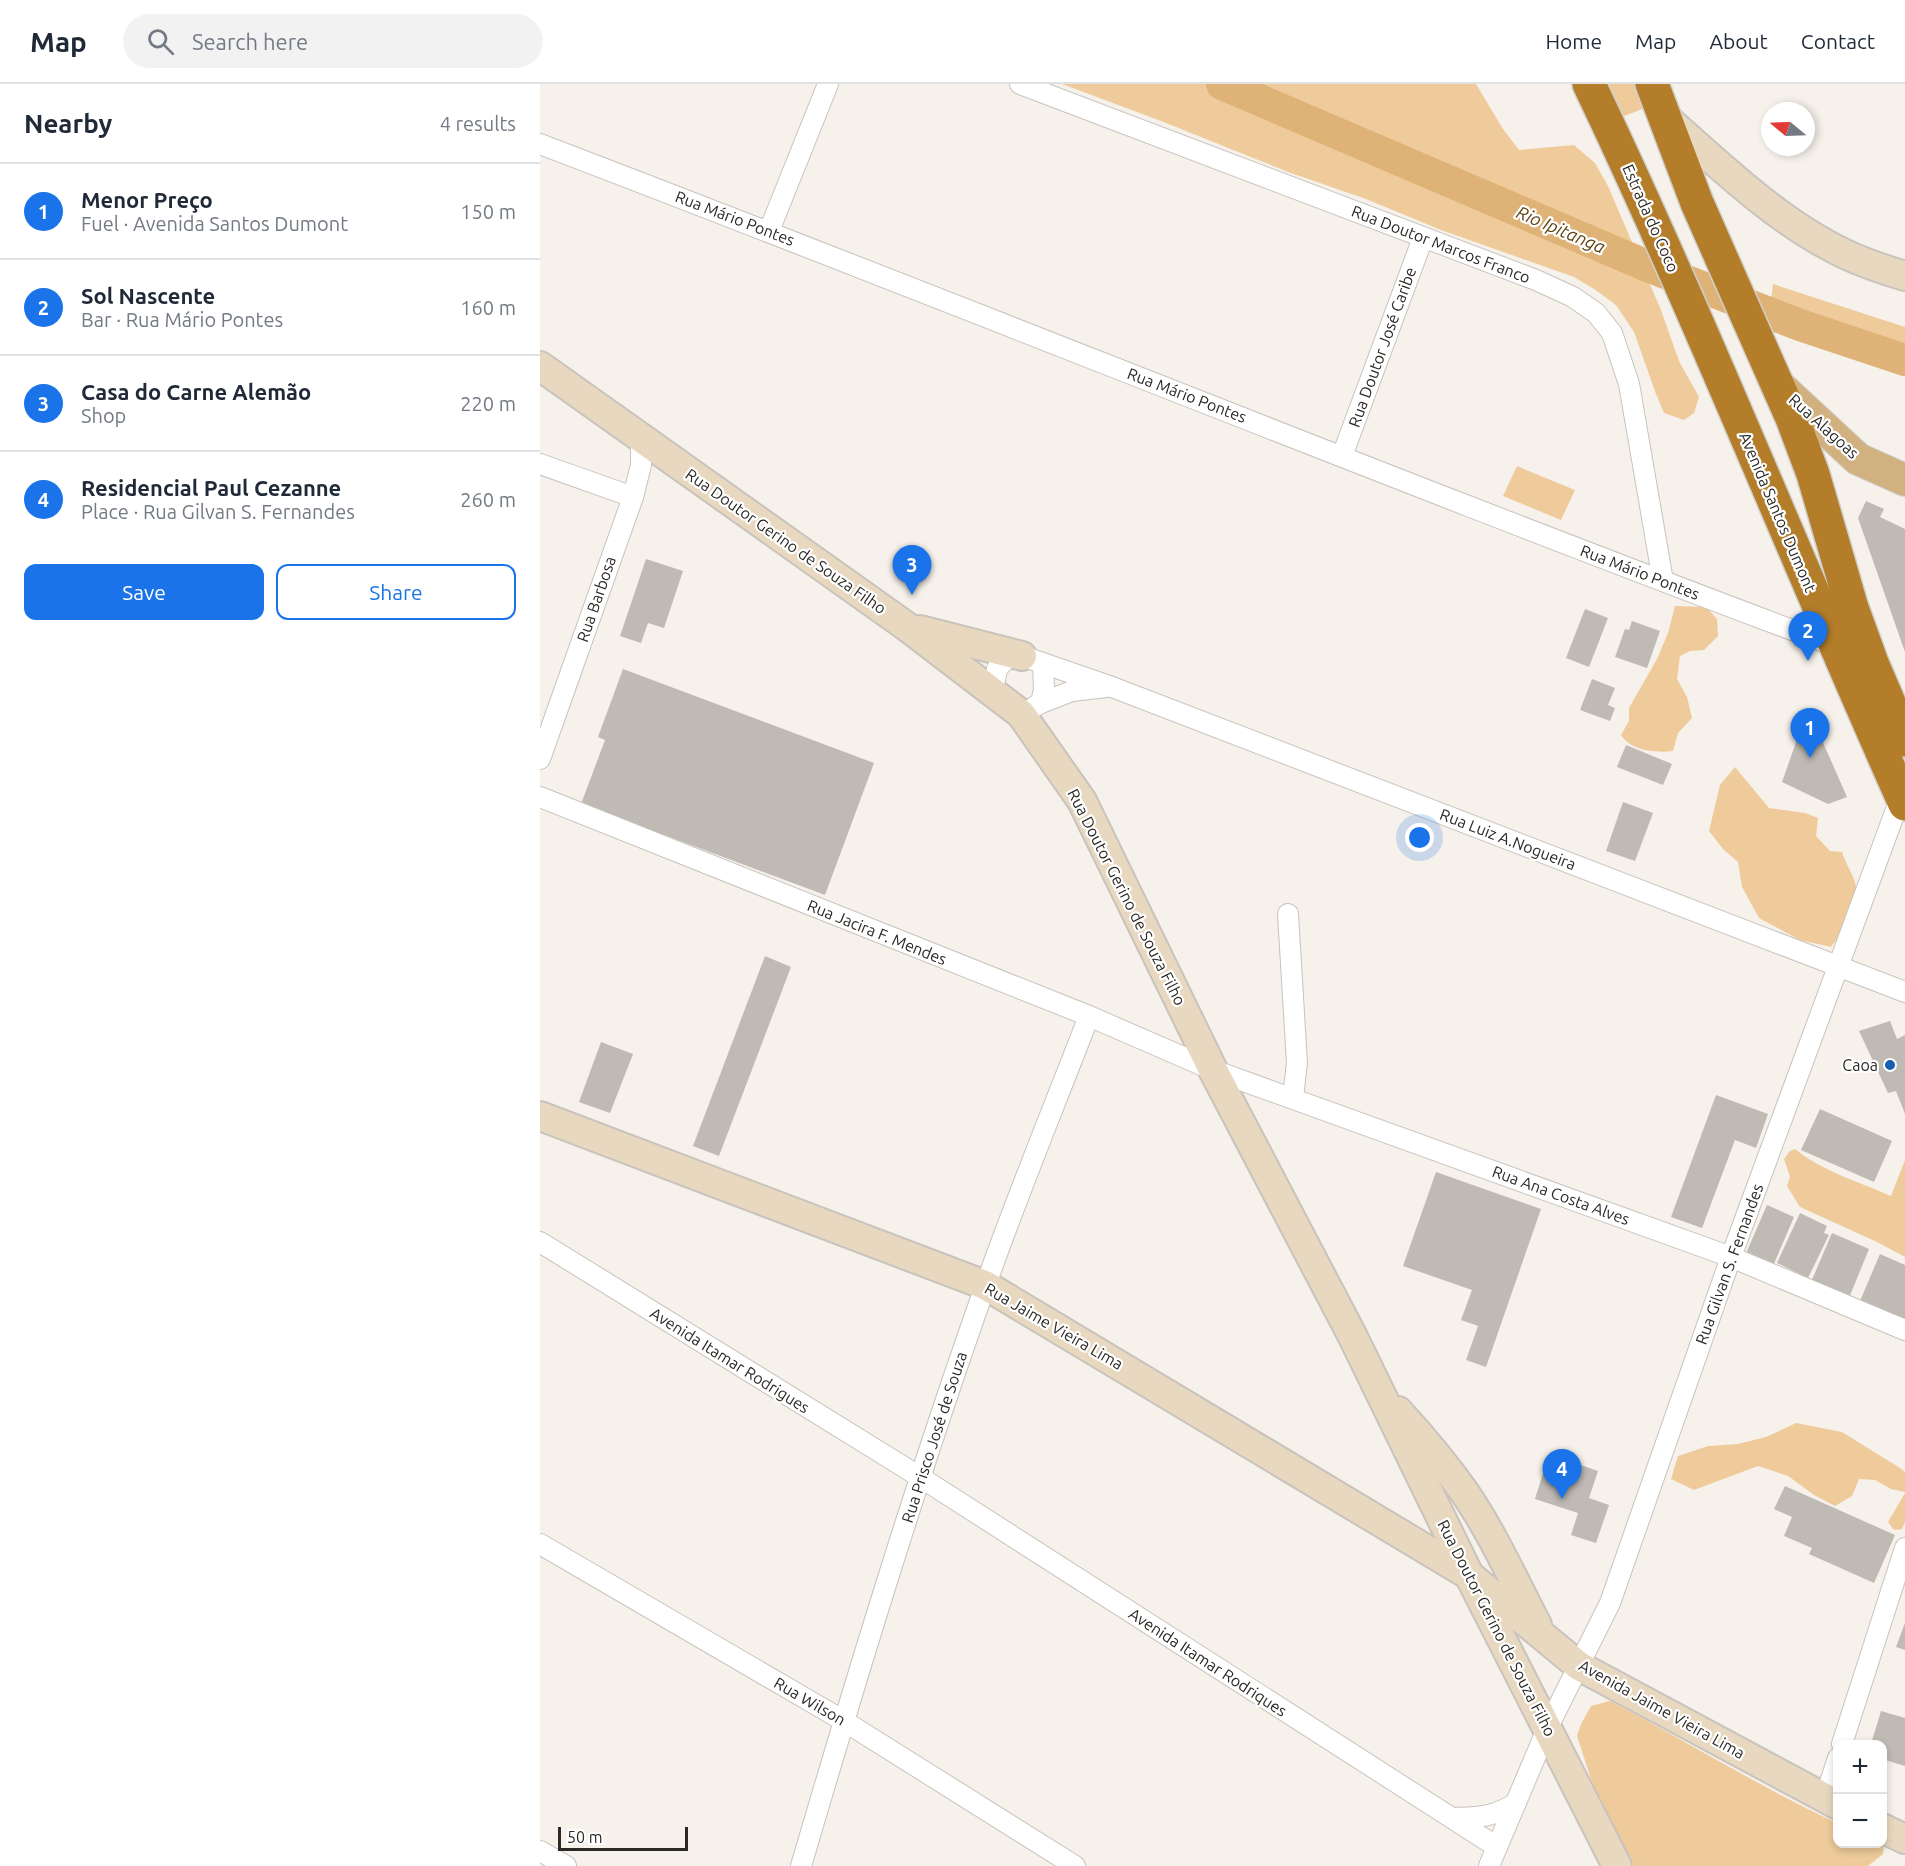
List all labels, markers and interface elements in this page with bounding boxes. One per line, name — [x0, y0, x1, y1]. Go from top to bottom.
search box — [123, 14, 543, 68]
icon: search — [144, 25, 177, 58]
text: Map — [30, 26, 87, 57]
text: Search here — [192, 29, 308, 54]
text: Home — [1545, 29, 1602, 53]
text: Map — [1635, 29, 1676, 53]
text: About — [1709, 29, 1768, 53]
text: Contact — [1801, 29, 1875, 53]
north arrow — [1761, 102, 1815, 156]
text: Nearby — [24, 109, 112, 138]
text: 4 results — [440, 112, 516, 135]
street label: Estrada do Coco — [1619, 161, 1683, 275]
text: Menor Preço — [81, 187, 213, 212]
street label: Rua Mário Pontes — [673, 187, 797, 249]
text: 1 — [38, 200, 49, 223]
text: 150 m — [460, 200, 516, 223]
water label: Rio Ipitanga — [1514, 201, 1609, 257]
street label: Rua Doutor Marcos Franco — [1349, 202, 1533, 286]
text: Fuel · Avenida Santos Dumont — [81, 212, 348, 235]
street label: Rua Doutor José Caribe — [1345, 265, 1419, 429]
text: Sol Nascente — [81, 283, 215, 308]
text: 2 — [38, 296, 49, 319]
text: 160 m — [460, 296, 516, 319]
text: Bar · Rua Mário Pontes — [81, 308, 283, 331]
street label: Rua Mário Pontes — [1125, 364, 1249, 426]
text: Casa do Carne Alemão — [81, 379, 311, 404]
street label: Rua Alagoas — [1785, 390, 1863, 462]
text: 3 — [38, 392, 49, 415]
text: 220 m — [460, 392, 516, 415]
text: Shop — [81, 404, 126, 427]
street label: Avenida Santos Dumont — [1736, 429, 1820, 595]
street label: Rua Doutor Gerino de Souza Filho — [682, 465, 890, 617]
text: Residencial Paul Cezanne — [81, 475, 341, 500]
text: 4 — [38, 488, 49, 511]
text: 260 m — [460, 488, 516, 511]
text: Place · Rua Gilvan S. Fernandes — [81, 500, 355, 523]
street label: Rua Mário Pontes — [1578, 541, 1702, 603]
pin: 3 — [892, 546, 932, 595]
street label: Rua Barbosa — [573, 554, 619, 644]
button: Save — [24, 564, 264, 620]
button: Share — [276, 564, 516, 620]
pin: 2 — [1788, 612, 1828, 661]
pin: 1 — [1790, 708, 1830, 758]
street label: Rua Doutor Gerino de Souza Filho — [1064, 786, 1190, 1008]
street label: Rua Luiz A.Nogueira — [1438, 805, 1578, 873]
your location — [1405, 823, 1434, 852]
street label: Rua Jacira F. Mendes — [805, 896, 949, 968]
place label: Caoa — [1842, 1056, 1878, 1074]
marker: Caoa — [1883, 1058, 1897, 1072]
street label: Rua Ana Costa Alves — [1490, 1162, 1632, 1228]
street label: Rua Gilvan S. Fernandes — [1692, 1181, 1766, 1347]
street label: Rua Jaime Vieira Lima — [982, 1279, 1126, 1373]
street label: Avenida Itamar Rodrigues — [647, 1304, 813, 1416]
street label: Rua Prisco José de Souza — [898, 1349, 970, 1525]
pin: 4 — [1542, 1450, 1582, 1499]
street label: Rua Doutor Gerino de Souza Filho — [1434, 1517, 1560, 1739]
street label: Avenida Itamar Rodriques — [1126, 1604, 1290, 1720]
street label: Avenida Jaime Vieira Lima — [1576, 1656, 1748, 1762]
street label: Rua Wilson — [771, 1673, 849, 1729]
map controls — [1833, 1740, 1887, 1848]
button: + — [1833, 1740, 1887, 1794]
button: − — [1833, 1794, 1887, 1848]
scale bar — [558, 1824, 688, 1852]
text: 50 m — [567, 1828, 603, 1846]

